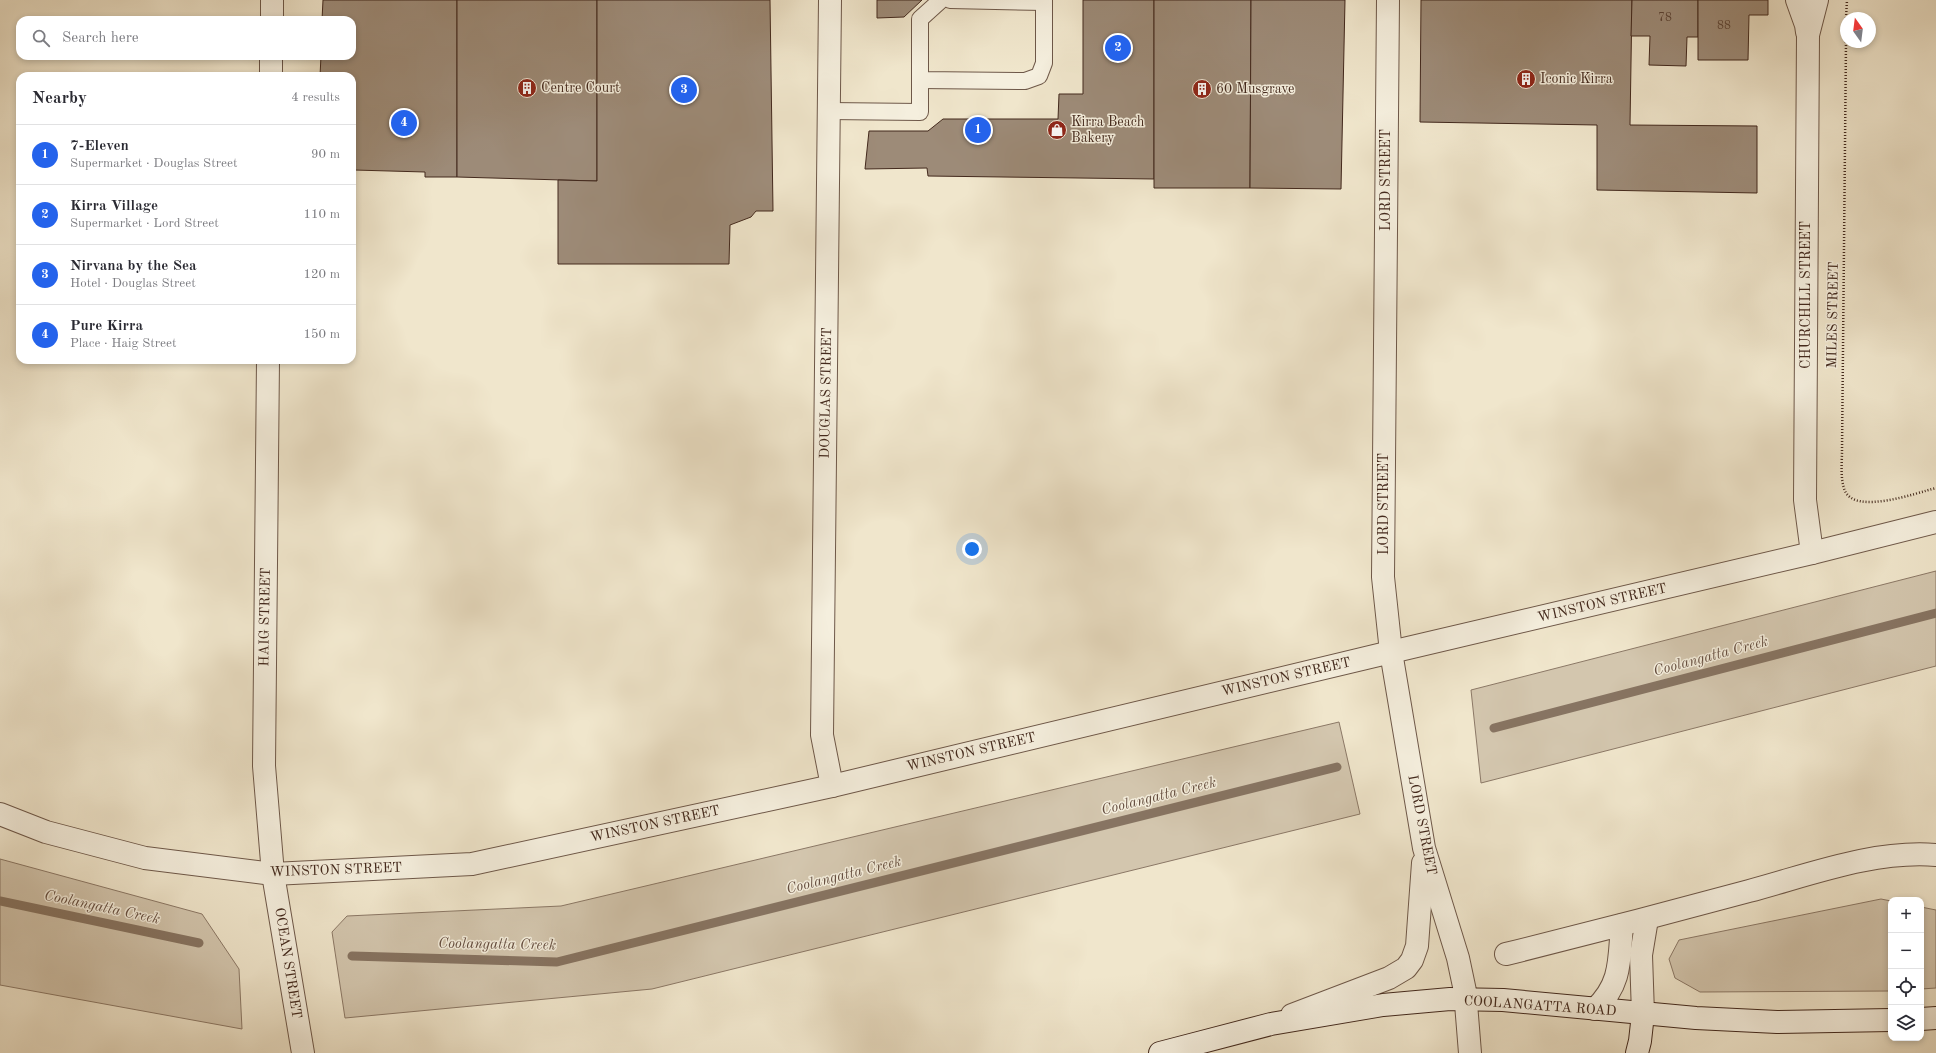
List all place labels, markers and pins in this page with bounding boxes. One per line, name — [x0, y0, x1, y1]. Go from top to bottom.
pin: 2 — [1105, 33, 1131, 63]
building icon: Iconic Kirra — [1515, 68, 1537, 90]
place label: Iconic Kirra — [1540, 72, 1613, 86]
pin: 3 — [671, 75, 697, 105]
building icon: Centre Court — [516, 77, 538, 99]
building icon: 60 Musgrave — [1191, 78, 1213, 100]
place label: Centre Court — [541, 81, 620, 95]
place label: 60 Musgrave — [1216, 82, 1294, 96]
pin: 4 — [391, 108, 417, 138]
pin: 1 — [965, 115, 991, 145]
place label: Kirra Beach Bakery — [1071, 115, 1145, 145]
shop icon: Kirra Beach Bakery — [1046, 119, 1068, 141]

